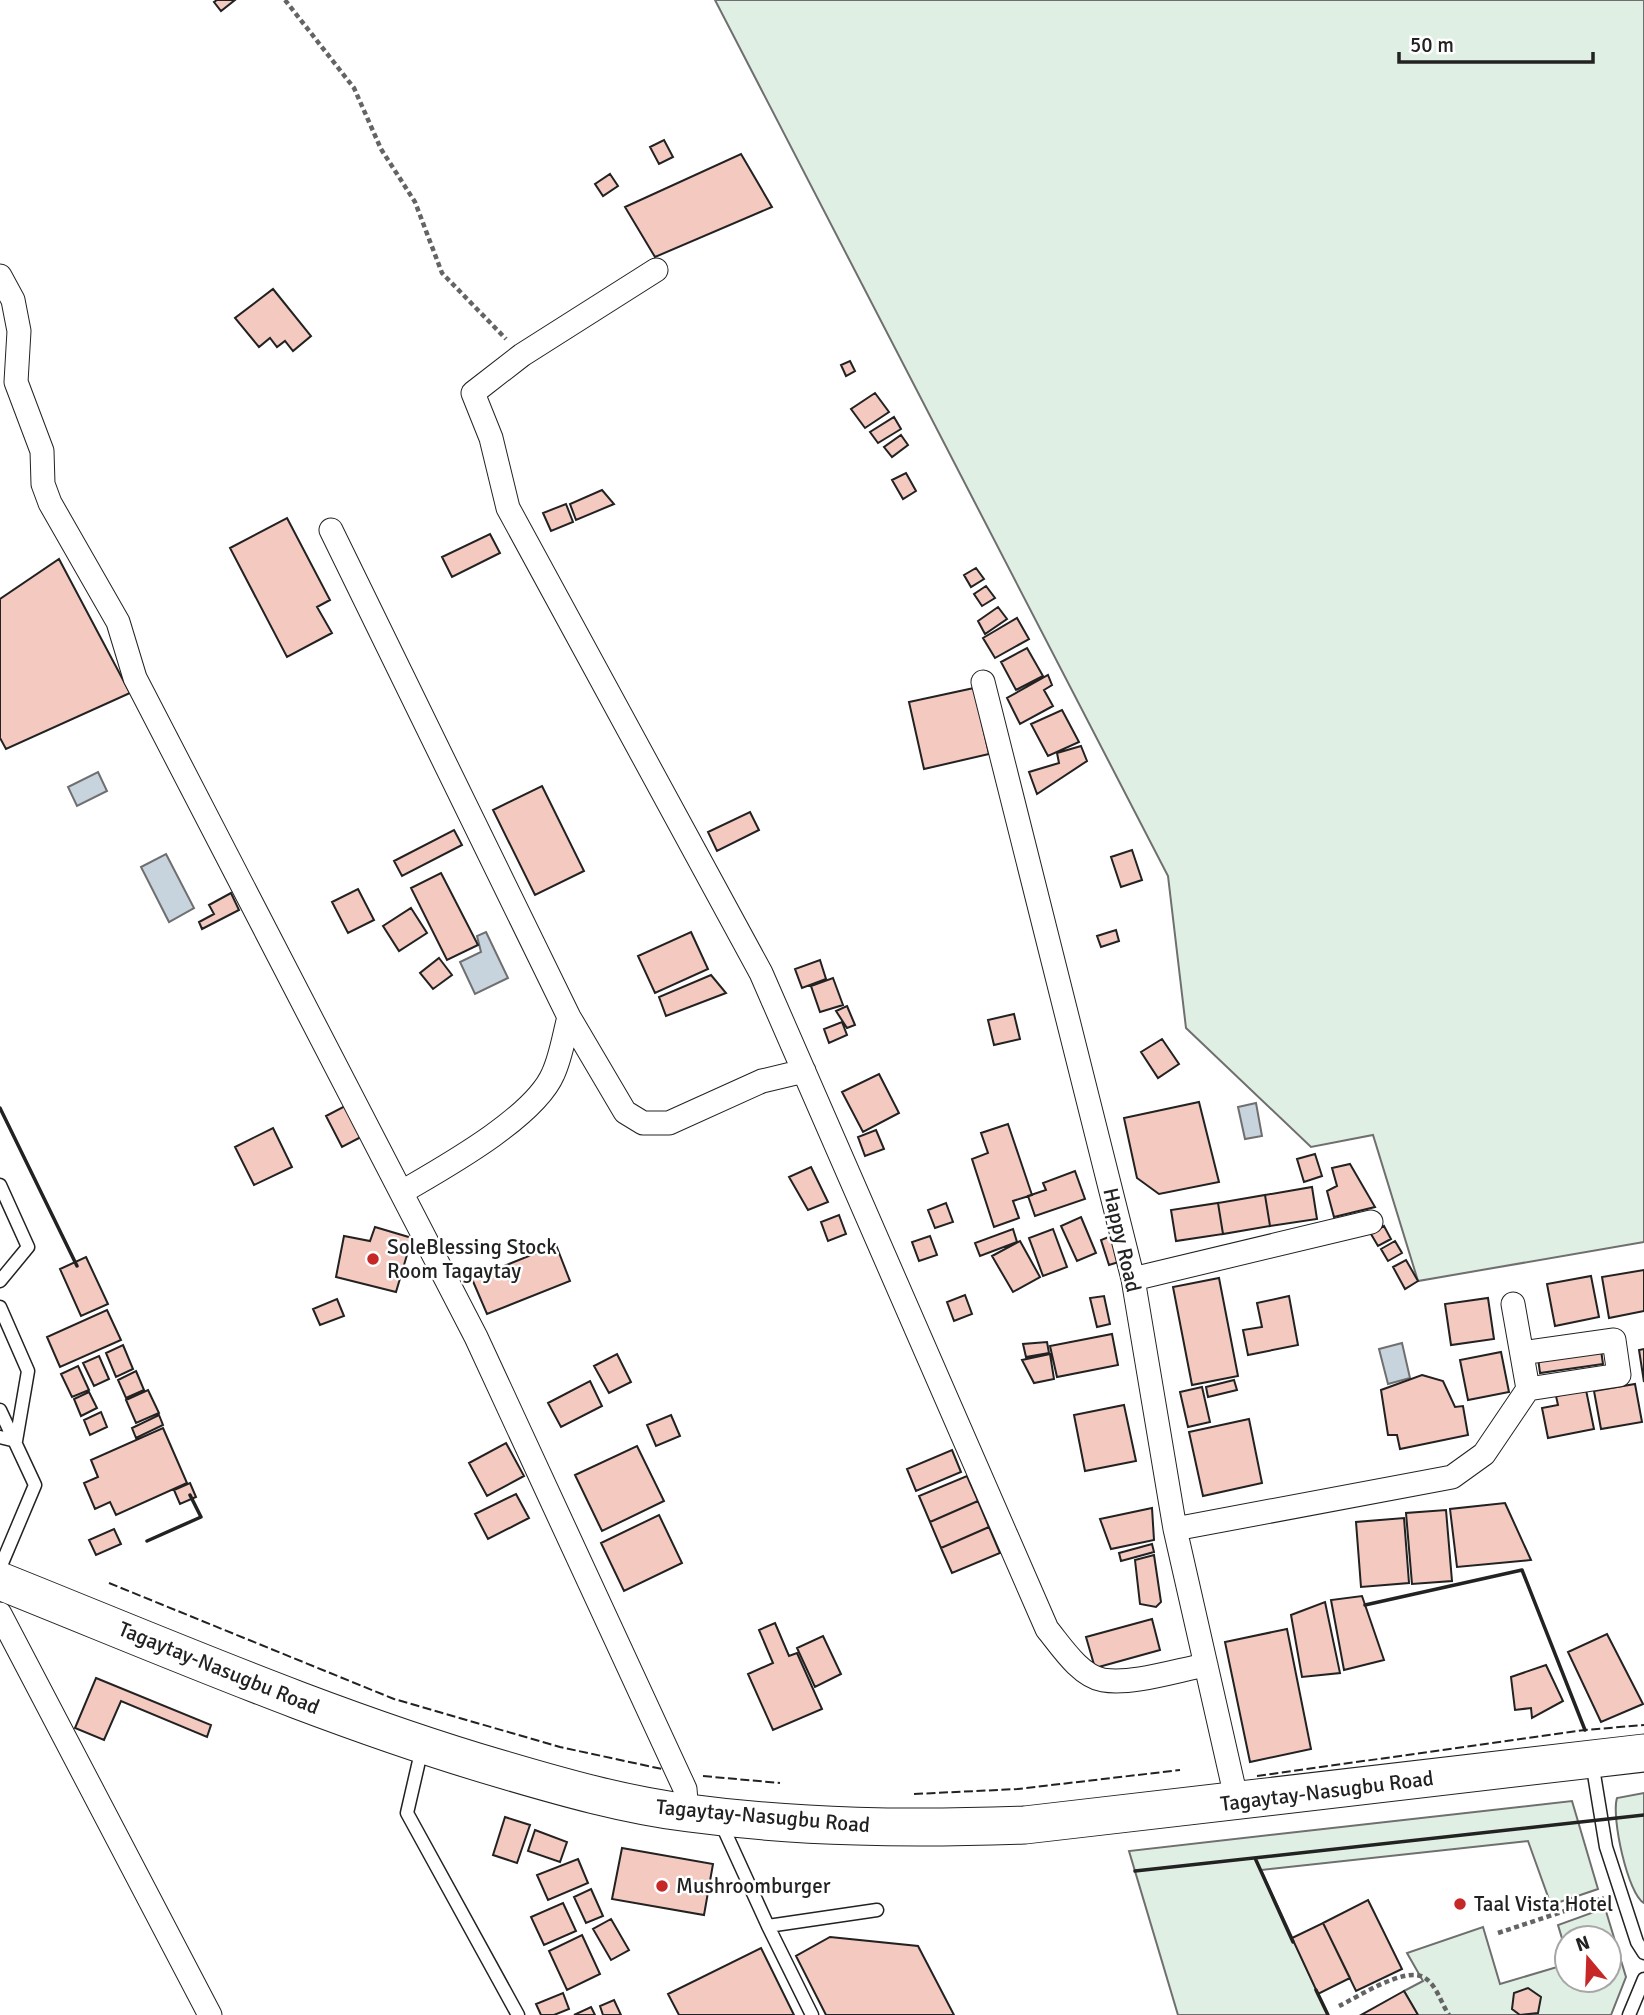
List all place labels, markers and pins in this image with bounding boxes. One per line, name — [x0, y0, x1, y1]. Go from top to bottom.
place label: SoleBlessing Stock Room Tagaytay — [387, 1234, 557, 1284]
marker: SoleBlessing Stock Room Tagaytay — [365, 1251, 381, 1267]
place label: Mushroomburger — [676, 1873, 831, 1899]
marker: Mushroomburger — [654, 1878, 670, 1894]
place label: Taal Vista Hotel — [1474, 1891, 1613, 1917]
marker: Taal Vista Hotel — [1452, 1896, 1468, 1912]

